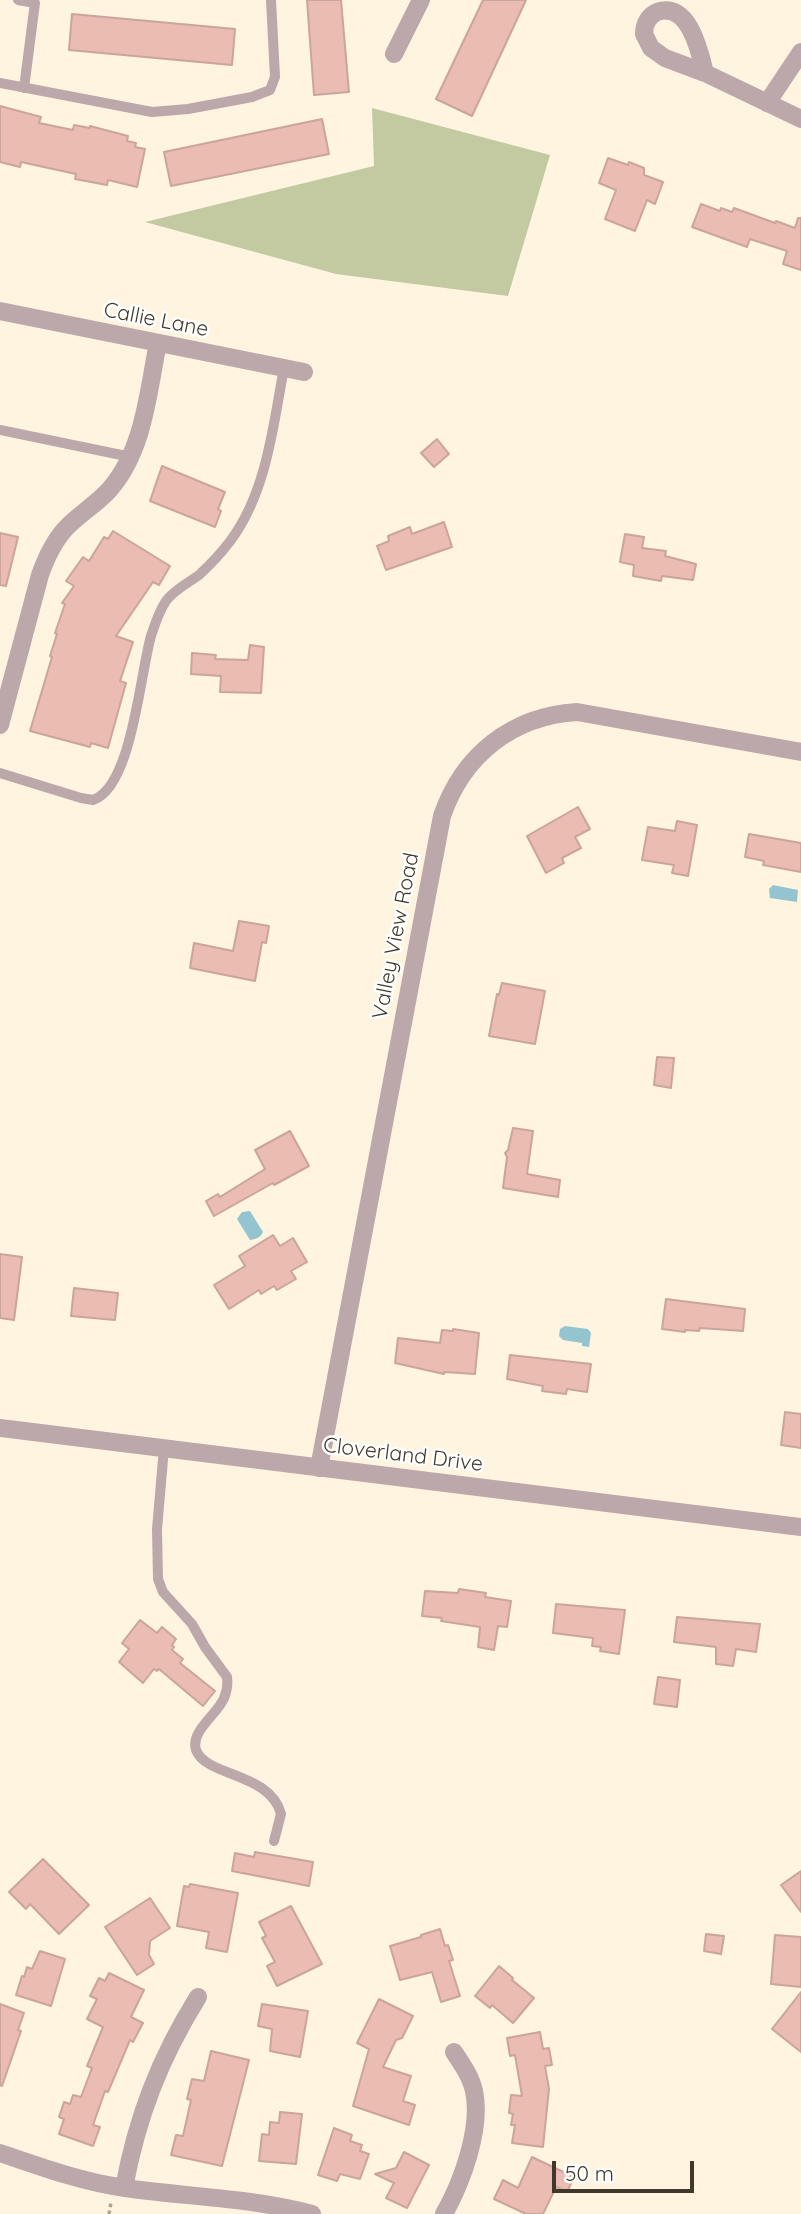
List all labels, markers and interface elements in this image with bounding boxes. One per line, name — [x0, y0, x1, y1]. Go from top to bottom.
street label: Callie Lane — [102, 298, 210, 342]
street label: Valley View Road — [367, 851, 425, 1021]
street label: Cloverland Drive — [322, 1433, 484, 1477]
scale bar — [556, 2148, 698, 2192]
text: 50 m — [565, 2160, 614, 2186]

